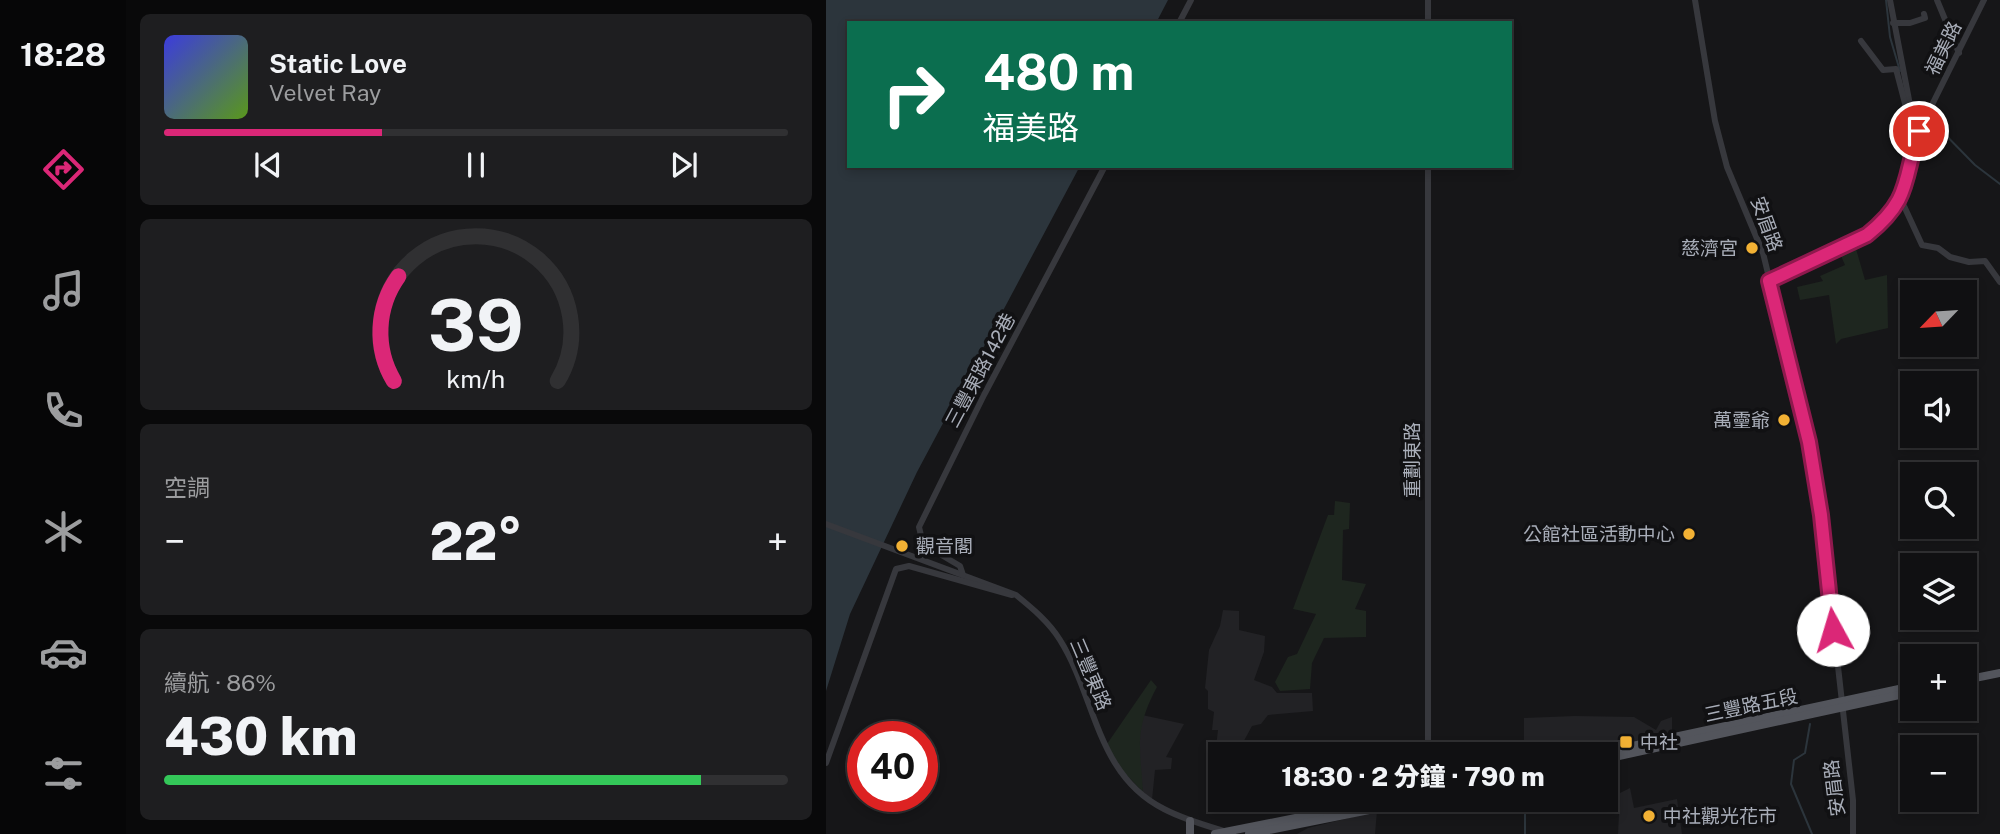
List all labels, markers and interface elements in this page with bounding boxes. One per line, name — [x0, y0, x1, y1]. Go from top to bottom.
street label: 福美路 — [1921, 18, 1965, 78]
text: 18:28 — [20, 36, 106, 73]
text: 480 m — [983, 43, 1134, 101]
text: Static Love — [269, 48, 407, 79]
icon: right — [868, 49, 959, 140]
text: Velvet Ray — [269, 79, 381, 106]
pin — [1889, 101, 1949, 161]
text: 福美路 — [983, 109, 1079, 146]
icon: arrive — [1900, 112, 1938, 150]
icon: directions — [39, 145, 88, 194]
icon: previous — [249, 146, 287, 184]
icon: pause — [457, 146, 495, 184]
icon: next — [665, 146, 703, 184]
street label: 安眉路 — [1747, 193, 1787, 255]
place label: 慈濟宮 — [1681, 237, 1738, 259]
marker: 慈濟宮 — [1744, 240, 1760, 256]
icon: music — [39, 266, 88, 315]
north arrow — [1900, 280, 1978, 357]
map controls — [1900, 280, 1977, 812]
text: 39 — [428, 282, 524, 367]
street label: 三豐東路142巷 — [941, 309, 1019, 431]
text: km/h — [447, 363, 505, 393]
button: sound — [1900, 371, 1977, 448]
icon: phone — [39, 386, 88, 435]
place label: 萬𤫊爺 — [1713, 409, 1770, 431]
marker: 萬𤫊爺 — [1776, 412, 1792, 428]
street label: 重劃東路 — [1401, 422, 1423, 498]
button: search — [1900, 462, 1977, 539]
text: 空調 — [164, 474, 210, 501]
icon: climate — [39, 507, 88, 556]
text: 22° — [430, 511, 522, 572]
text: − — [164, 519, 185, 564]
text: + — [767, 519, 788, 564]
place label: 公館社區活動中心 — [1523, 523, 1675, 545]
marker: 公館社區活動中心 — [1681, 526, 1697, 542]
place label: 觀音閣 — [916, 535, 973, 557]
marker: 觀音閣 — [894, 538, 910, 554]
button: layers — [1900, 553, 1977, 630]
position arrow — [1796, 593, 1870, 667]
icon: car — [39, 628, 88, 677]
street label: 三豐東路 — [1066, 635, 1116, 713]
button: + — [1900, 644, 1977, 721]
text: 續航 · 86% — [164, 669, 276, 696]
street label: 三豐路五段 — [1702, 684, 1800, 726]
text: 430 km — [164, 706, 358, 767]
speed limit sign: 40 — [847, 721, 938, 812]
place label: 中社 — [1640, 731, 1678, 753]
marker: 中社 — [1618, 734, 1634, 750]
button: − — [1900, 735, 1977, 812]
icon: filters — [39, 749, 88, 798]
street label: 安眉路 — [1820, 758, 1848, 818]
text: 18:30 · 2 分鐘 · 790 m — [1281, 761, 1545, 792]
place label: 中社觀光花市 — [1663, 805, 1777, 827]
marker: 中社觀光花市 — [1641, 808, 1657, 824]

